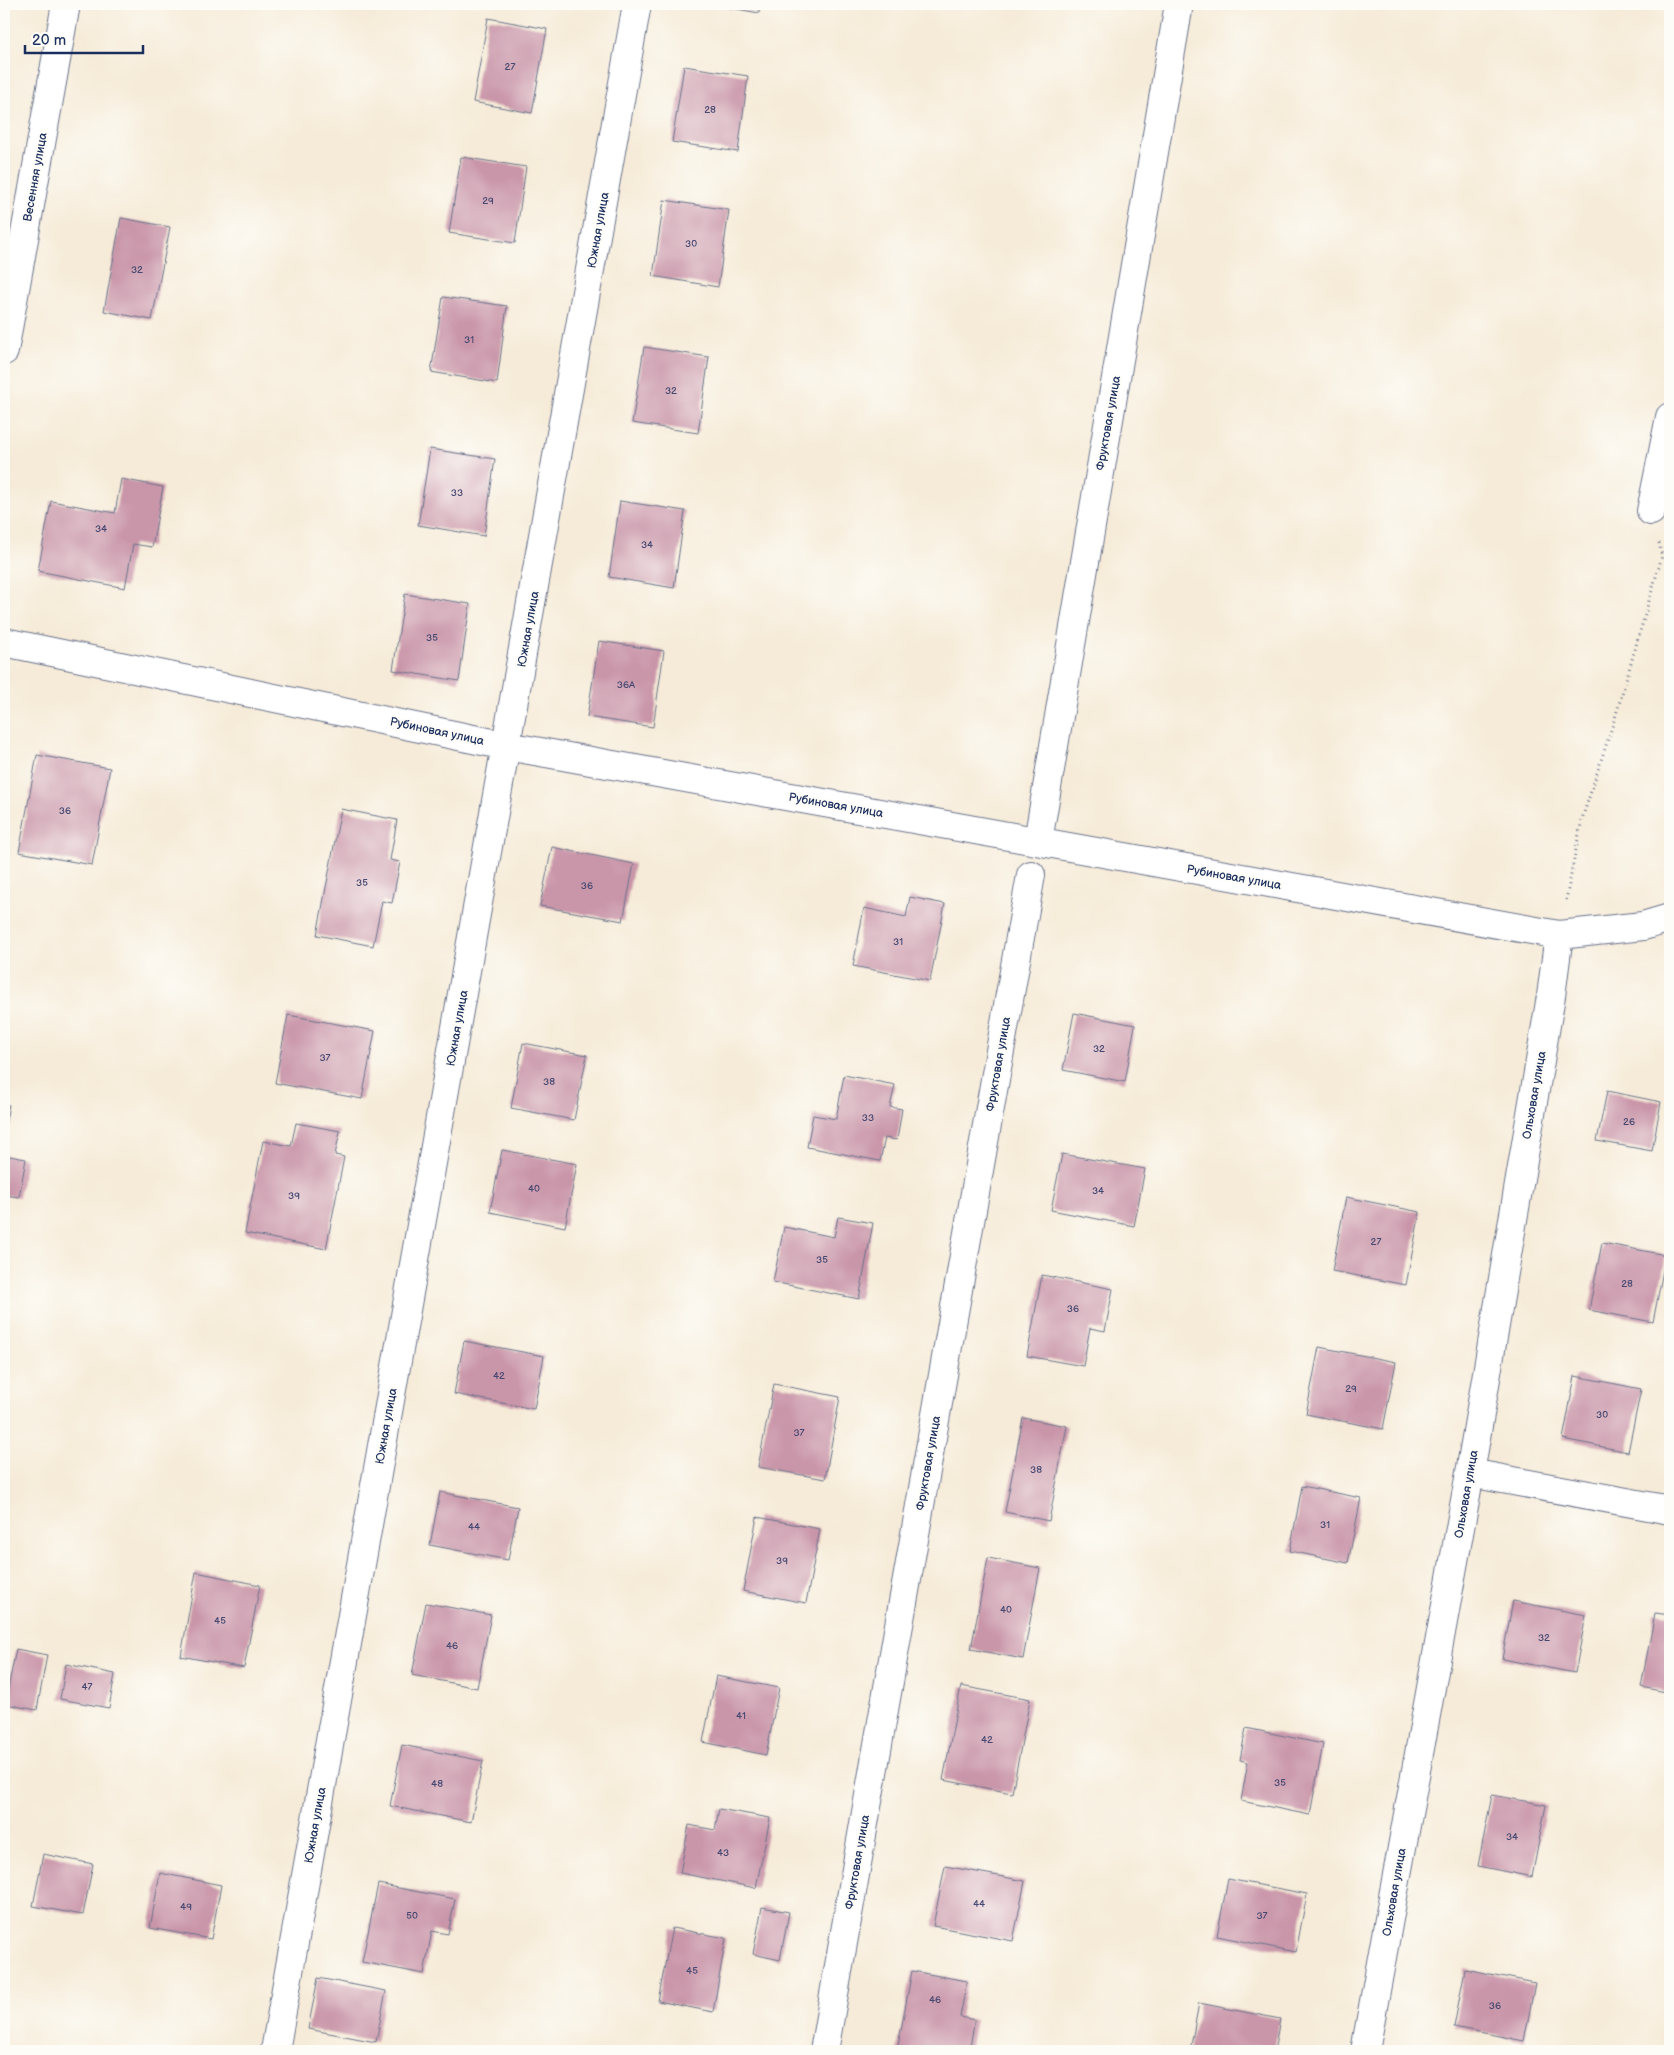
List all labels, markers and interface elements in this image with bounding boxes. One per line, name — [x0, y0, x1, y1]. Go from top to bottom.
scale bar — [25, 22, 142, 54]
text: 20 m — [32, 31, 66, 50]
house number: 27 — [505, 61, 515, 73]
house number: 28 — [704, 104, 716, 116]
street label: Весенняя улица — [20, 131, 51, 223]
street label: Южная улица — [584, 191, 613, 269]
house number: 29 — [482, 195, 494, 207]
house number: 30 — [685, 238, 697, 250]
house number: 32 — [131, 264, 143, 276]
house number: 31 — [464, 334, 474, 346]
street label: Фруктовая улица — [1093, 374, 1124, 472]
house number: 32 — [665, 385, 677, 397]
house number: 33 — [451, 487, 463, 499]
house number: 34 — [95, 523, 107, 535]
house number: 34 — [641, 539, 653, 551]
street label: Южная улица — [514, 590, 543, 668]
house number: 35 — [426, 632, 438, 644]
house number: 36А — [617, 679, 636, 691]
street label: Рубиновая улица — [388, 714, 485, 749]
street label: Рубиновая улица — [787, 790, 884, 821]
house number: 36 — [59, 805, 71, 817]
street label: Рубиновая улица — [1185, 862, 1282, 893]
house number: 35 — [356, 877, 368, 889]
house number: 36 — [581, 880, 593, 892]
house number: 31 — [893, 936, 903, 948]
street label: Южная улица — [443, 989, 472, 1067]
street label: Фруктовая улица — [983, 1015, 1014, 1113]
house number: 32 — [1093, 1043, 1105, 1055]
street label: Ольховая улица — [1519, 1050, 1550, 1140]
house number: 37 — [319, 1052, 331, 1064]
house number: 38 — [543, 1076, 555, 1088]
house number: 33 — [862, 1112, 874, 1124]
house number: 26 — [1623, 1116, 1635, 1128]
house number: 40 — [528, 1183, 540, 1195]
house number: 34 — [1092, 1185, 1104, 1197]
house number: 39 — [288, 1190, 300, 1202]
house number: 27 — [1371, 1236, 1381, 1248]
house number: 35 — [816, 1254, 828, 1266]
house number: 28 — [1621, 1278, 1633, 1290]
house number: 36 — [1067, 1303, 1079, 1315]
house number: 42 — [493, 1370, 505, 1382]
house number: 29 — [1345, 1383, 1357, 1395]
street label: Южная улица — [372, 1387, 401, 1465]
house number: 30 — [1596, 1409, 1608, 1421]
street label: Фруктовая улица — [913, 1414, 944, 1512]
house number: 37 — [793, 1427, 805, 1439]
street label: Ольховая улица — [1451, 1449, 1482, 1539]
house number: 38 — [1030, 1464, 1042, 1476]
house number: 31 — [1320, 1519, 1330, 1531]
house number: 44 — [468, 1521, 480, 1533]
house number: 39 — [776, 1555, 788, 1567]
house number: 40 — [1000, 1604, 1012, 1616]
house number: 45 — [214, 1615, 226, 1627]
house number: 32 — [1538, 1632, 1550, 1644]
house number: 46 — [446, 1640, 458, 1652]
house number: 47 — [81, 1681, 93, 1693]
house number: 41 — [736, 1710, 746, 1722]
house number: 42 — [981, 1734, 993, 1746]
house number: 35 — [1274, 1777, 1286, 1789]
house number: 48 — [431, 1778, 443, 1790]
street label: Южная улица — [301, 1786, 330, 1864]
street label: Фруктовая улица — [842, 1813, 873, 1911]
house number: 34 — [1506, 1831, 1518, 1843]
house number: 43 — [717, 1847, 729, 1859]
street label: Ольховая улица — [1379, 1847, 1410, 1937]
house number: 44 — [973, 1898, 985, 1910]
house number: 49 — [180, 1901, 192, 1913]
house number: 50 — [406, 1910, 418, 1922]
house number: 37 — [1256, 1910, 1268, 1922]
house number: 45 — [686, 1965, 698, 1977]
house number: 46 — [929, 1994, 941, 2006]
house number: 36 — [1489, 2000, 1501, 2012]

